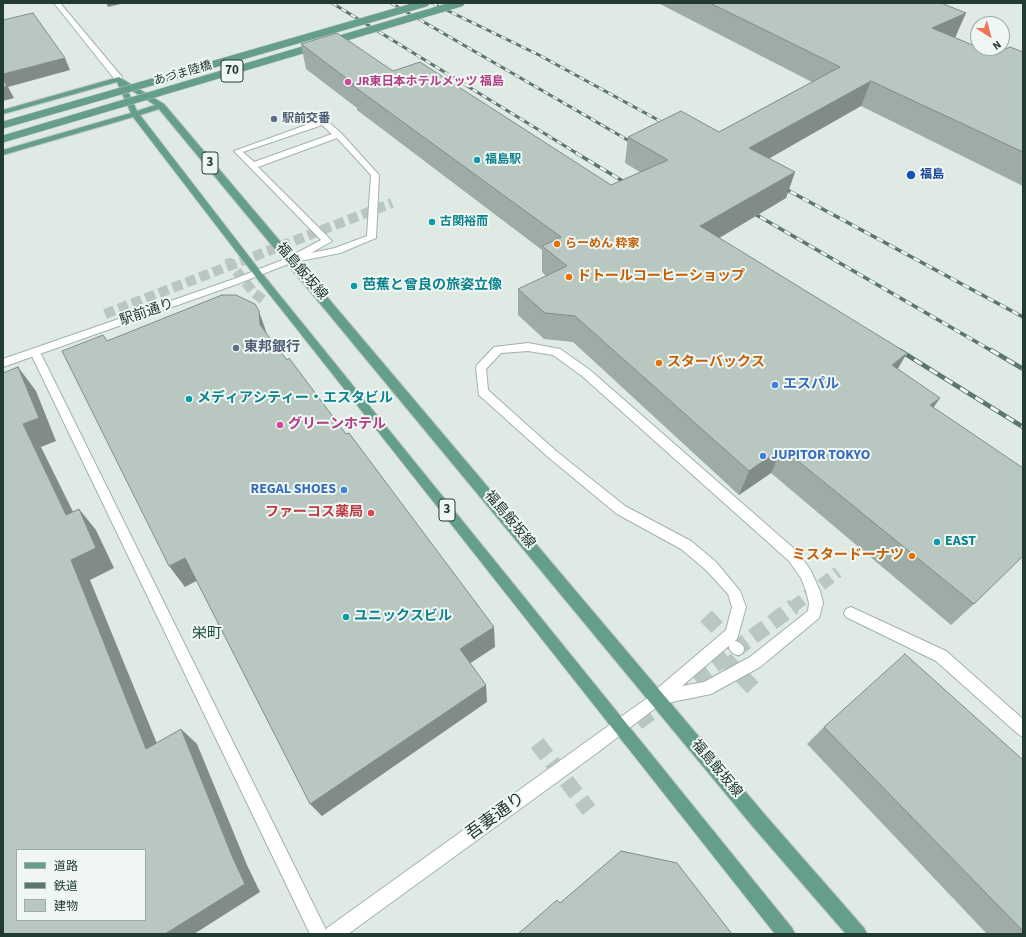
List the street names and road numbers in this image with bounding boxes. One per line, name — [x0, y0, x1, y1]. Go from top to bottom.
street label: あづま陸橋 — [152, 59, 214, 89]
road number: 70 — [221, 60, 243, 82]
road number: 3 — [202, 152, 218, 174]
street label: 福島飯坂線 — [272, 240, 330, 304]
street label: 駅前通り — [118, 296, 176, 330]
street label: 福島飯坂線 — [480, 488, 538, 552]
road number: 3 — [439, 499, 455, 521]
street label: 福島飯坂線 — [687, 737, 745, 801]
street label: 吾妻通り — [462, 789, 530, 845]

